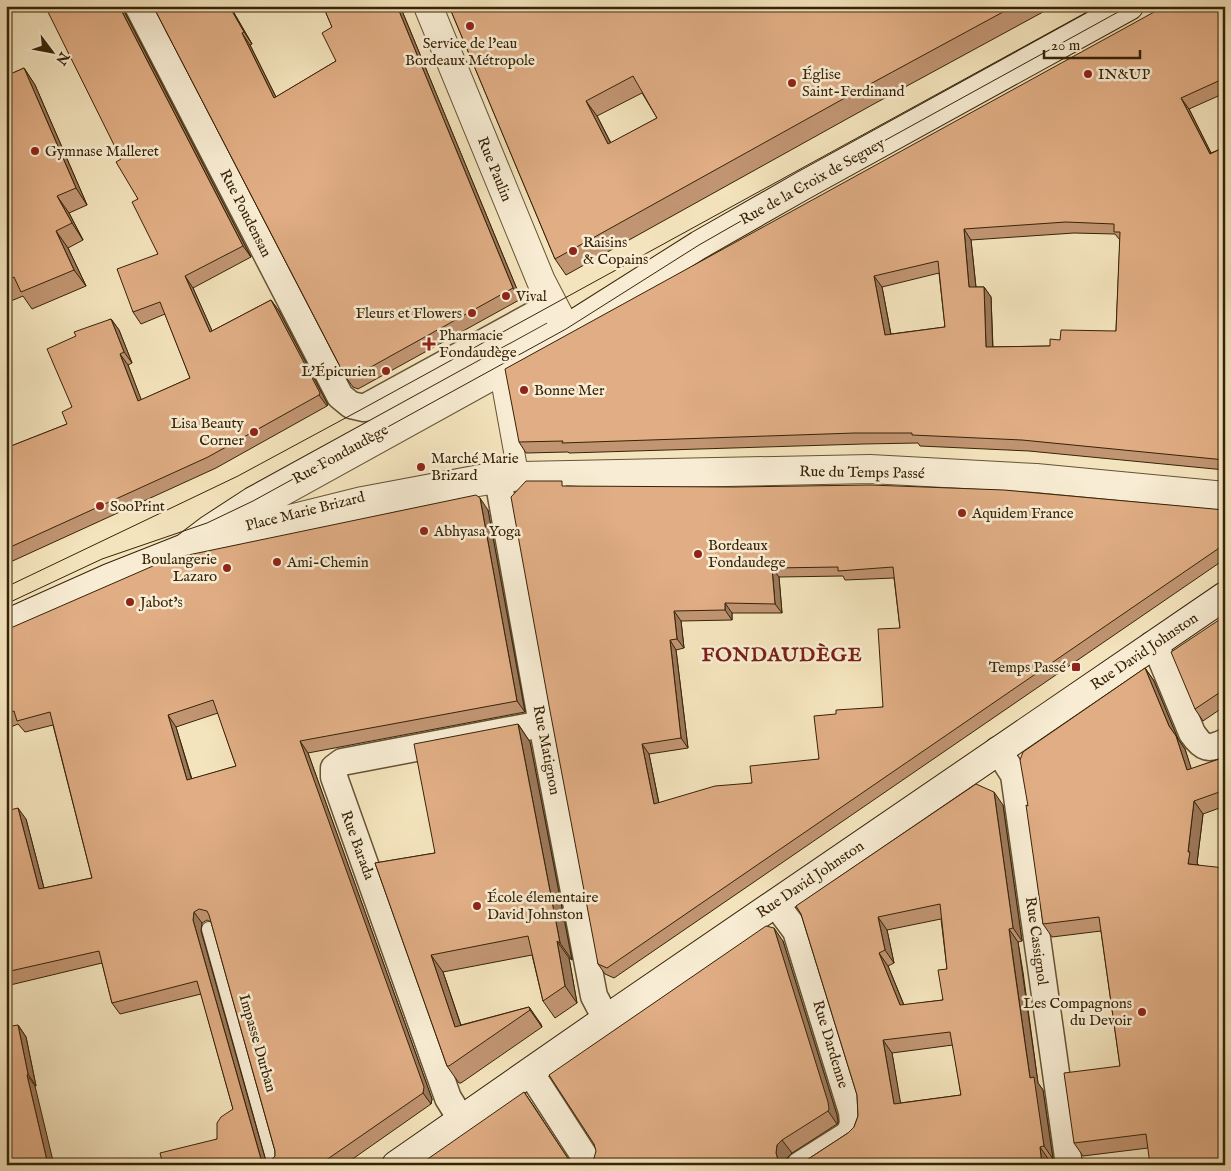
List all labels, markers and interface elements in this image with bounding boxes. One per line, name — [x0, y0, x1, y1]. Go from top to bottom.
marker: Service de l'eau Bordeaux Métropole — [464, 20, 476, 32]
north arrow — [28, 28, 78, 78]
scale bar — [1044, 28, 1140, 60]
place label: Service de l'eau Bordeaux Métropole — [405, 34, 535, 70]
text: 20 m — [1051, 36, 1081, 55]
text: N — [51, 48, 74, 68]
place label: Église Saint-Ferdinand — [802, 65, 906, 101]
place label: IN&UP — [1098, 65, 1150, 84]
marker: IN&UP — [1082, 68, 1094, 80]
marker: Église Saint-Ferdinand — [786, 77, 798, 89]
street label: Rue de la Croix de Seguey — [736, 133, 889, 229]
street label: Rue Paulin — [473, 134, 516, 204]
place label: Gymnase Malleret — [45, 142, 159, 161]
marker: Gymnase Malleret — [29, 145, 41, 157]
street label: Rue Poudensan — [215, 166, 276, 260]
place label: Raisins & Copains — [583, 233, 648, 269]
marker: Raisins & Copains — [567, 245, 579, 257]
place label: Vival — [515, 287, 548, 306]
marker: Vival — [500, 290, 512, 302]
place label: Fleurs et Flowers — [355, 304, 462, 323]
marker: Fleurs et Flowers — [466, 307, 478, 319]
place label: Pharmacie Fondaudège — [439, 326, 517, 362]
marker: Pharmacie Fondaudège — [423, 338, 435, 350]
place label: L'Épicurien — [301, 362, 376, 381]
marker: L'Épicurien — [380, 365, 392, 377]
place label: Bonne Mer — [534, 381, 605, 400]
marker: Bonne Mer — [518, 384, 530, 396]
place label: Lisa Beauty Corner — [171, 414, 245, 450]
street label: Rue Fondaudège — [289, 420, 392, 489]
marker: Lisa Beauty Corner — [248, 426, 260, 438]
place label: Marché Marie Brizard — [431, 449, 519, 485]
marker: Marché Marie Brizard — [415, 461, 427, 473]
street label: Rue du Temps Passé — [799, 462, 925, 483]
street label: Place Marie Brizard — [243, 487, 368, 536]
place label: SooPrint — [110, 497, 165, 516]
marker: SooPrint — [94, 500, 106, 512]
place label: Aquidem France — [971, 504, 1074, 523]
marker: Aquidem France — [956, 507, 968, 519]
place label: Abhyasa Yoga — [433, 522, 521, 541]
marker: Abhyasa Yoga — [418, 525, 430, 537]
place label: Bordeaux Fondaudege — [708, 536, 786, 572]
marker: Bordeaux Fondaudege — [692, 548, 704, 560]
place label: Boulangerie Lazaro — [141, 550, 217, 586]
place label: Ami-Chemin — [286, 553, 369, 572]
marker: Ami-Chemin — [271, 556, 283, 568]
marker: Boulangerie Lazaro — [221, 562, 233, 574]
place label: Jabot's — [138, 593, 183, 612]
marker: Jabot's — [124, 596, 136, 608]
street label: Rue David Johnston — [1087, 608, 1202, 694]
district label: FONDAUDÈGE — [701, 643, 863, 668]
place label: Temps Passé — [989, 658, 1066, 677]
marker: Temps Passé — [1070, 661, 1082, 673]
street label: Rue Matignon — [528, 704, 565, 797]
street label: Rue Barada — [336, 808, 379, 883]
street label: Rue David Johnston — [753, 836, 868, 922]
place label: École élementaire David Johnston — [487, 888, 598, 924]
street label: Rue Cassignol — [1021, 896, 1052, 987]
marker: École élementaire David Johnston — [471, 900, 483, 912]
street label: Impasse Durban — [234, 992, 281, 1094]
place label: Les Compagnons du Devoir — [1023, 994, 1132, 1030]
street label: Rue Dardenne — [808, 998, 853, 1091]
marker: Les Compagnons du Devoir — [1136, 1006, 1148, 1018]

